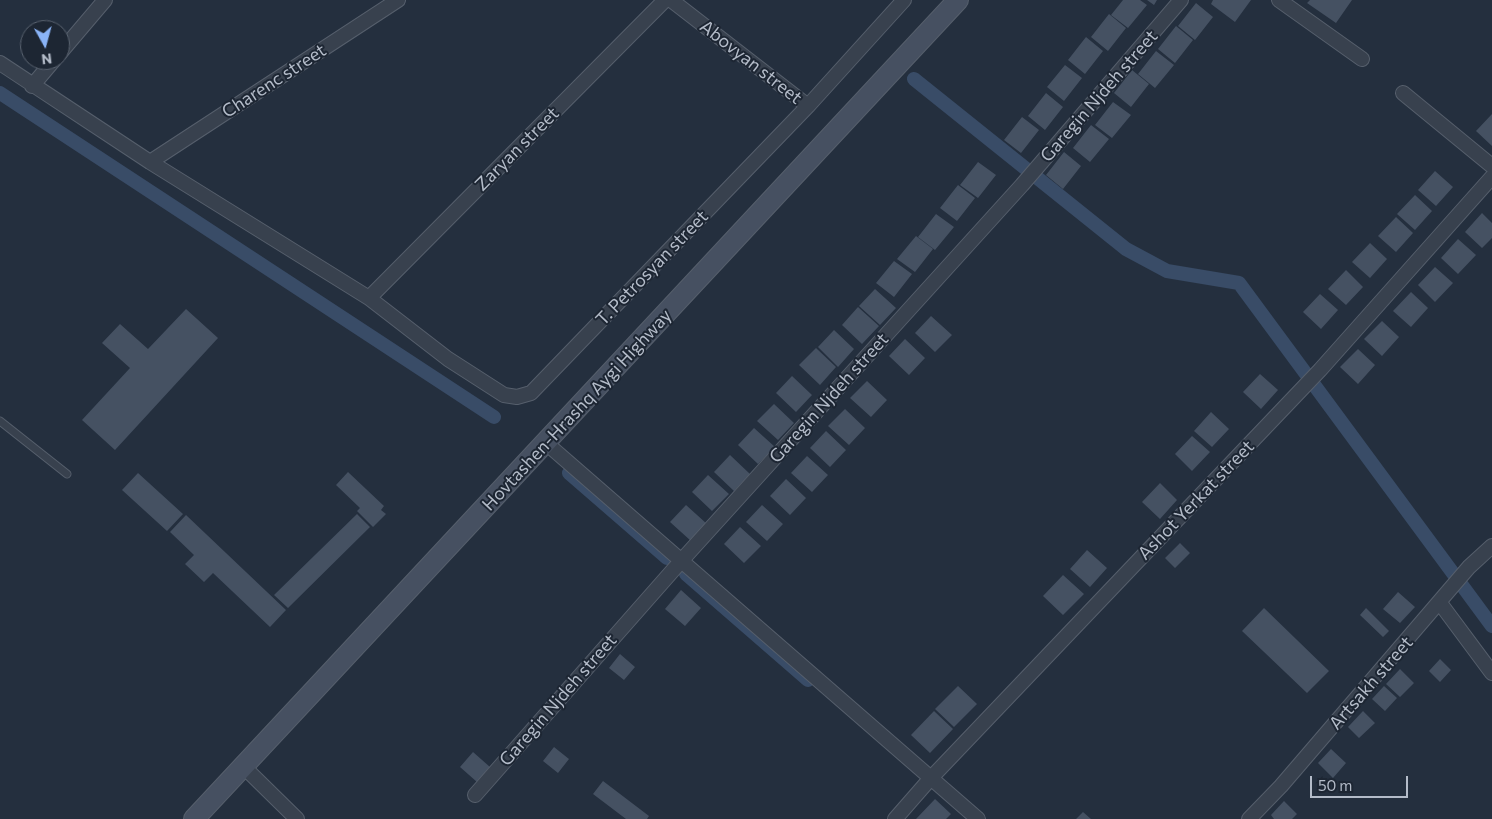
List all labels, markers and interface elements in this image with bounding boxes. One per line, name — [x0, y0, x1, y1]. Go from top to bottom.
street label: Abovyan street — [696, 15, 806, 109]
north arrow — [20, 20, 70, 70]
street label: Garegin Njdeh street — [1036, 26, 1162, 166]
street label: Charenc street — [218, 39, 330, 123]
text: N — [41, 50, 53, 68]
street label: Zaryan street — [471, 103, 563, 195]
street label: T. Petrosyan street — [591, 206, 713, 330]
street label: Hovtashen-Hrashq Aygi Highway — [478, 305, 676, 515]
street label: Garegin Njdeh street — [765, 329, 893, 467]
street label: Ashot Yerkat street — [1133, 436, 1259, 564]
street label: Garegin Njdeh street — [495, 630, 621, 770]
street label: Artsakh street — [1325, 632, 1417, 734]
scale bar — [1312, 766, 1410, 798]
text: 50 m — [1318, 776, 1352, 794]

